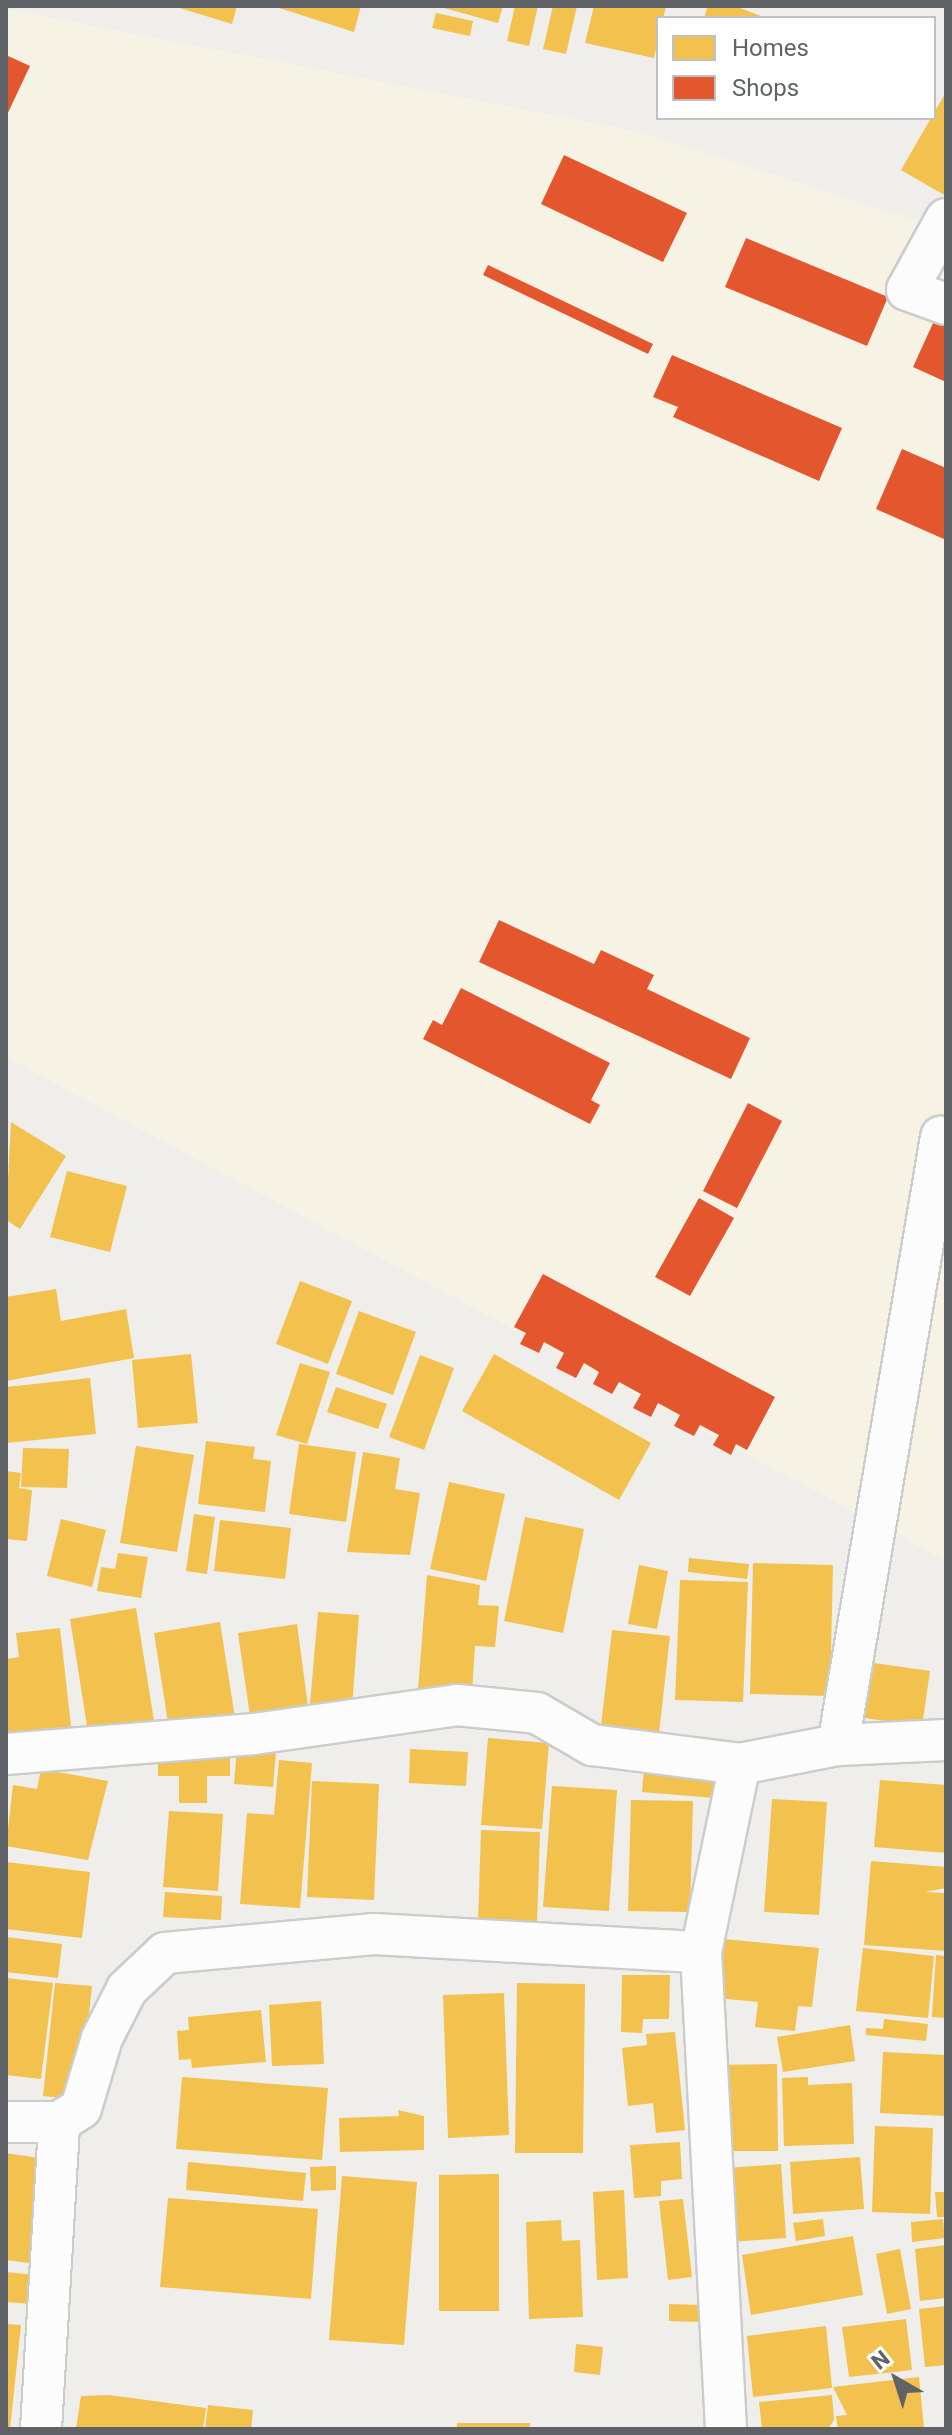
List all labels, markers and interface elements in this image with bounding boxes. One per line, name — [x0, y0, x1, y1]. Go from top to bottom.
legend — [656, 16, 936, 120]
text: Homes — [732, 34, 809, 62]
text: Shops — [732, 74, 799, 102]
north arrow — [856, 2339, 936, 2419]
text: N — [867, 2345, 894, 2375]

